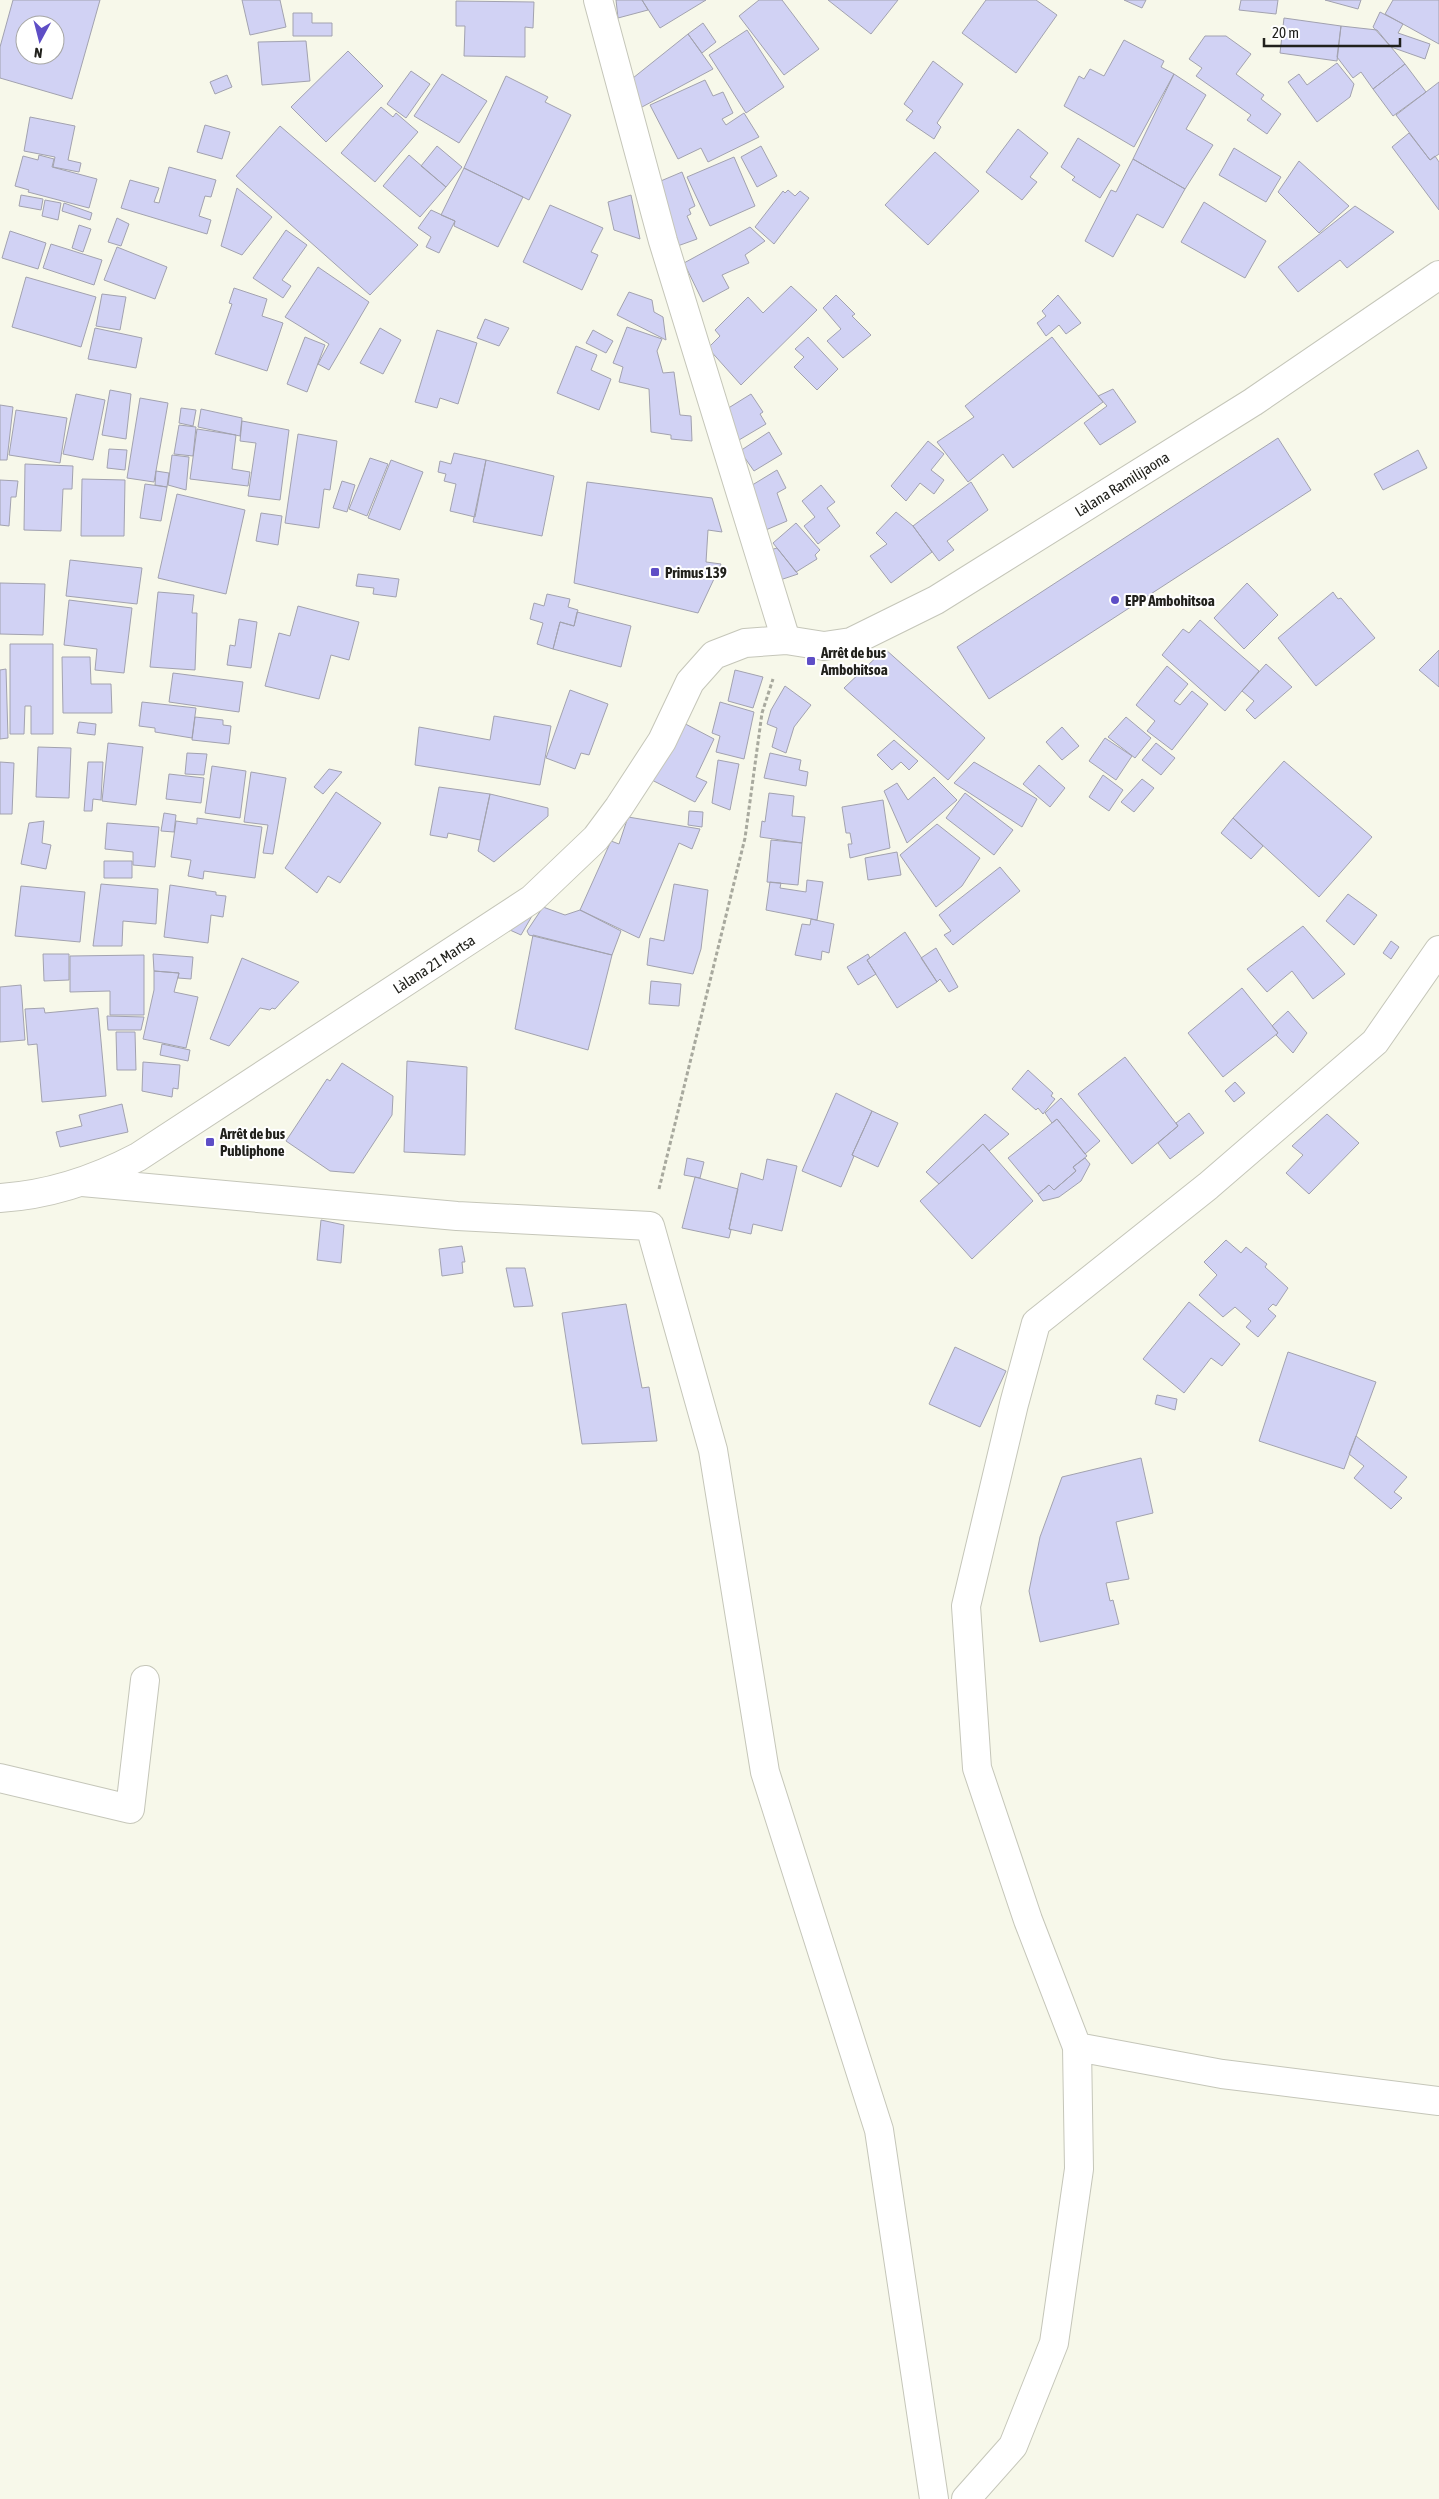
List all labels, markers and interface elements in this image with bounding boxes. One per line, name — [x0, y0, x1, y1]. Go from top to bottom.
north arrow — [15, 15, 65, 65]
scale bar — [1264, 15, 1400, 47]
text: 20 m — [1272, 24, 1299, 41]
text: N — [33, 44, 43, 61]
street label: Làlana Ramilijaona — [1072, 448, 1172, 520]
place label: Primus 139 — [665, 564, 727, 581]
marker: Primus 139 — [649, 566, 661, 578]
place label: EPP Ambohitsoa — [1125, 592, 1215, 609]
marker: EPP Ambohitsoa — [1109, 594, 1121, 606]
place label: Arrêt de bus Ambohitsoa — [820, 644, 888, 678]
marker: Arrêt de bus Ambohitsoa — [805, 655, 817, 667]
street label: Làlana 21 Martsa — [390, 931, 478, 997]
place label: Arrêt de bus Publiphone — [219, 1125, 286, 1159]
marker: Arrêt de bus Publiphone — [204, 1136, 216, 1148]

